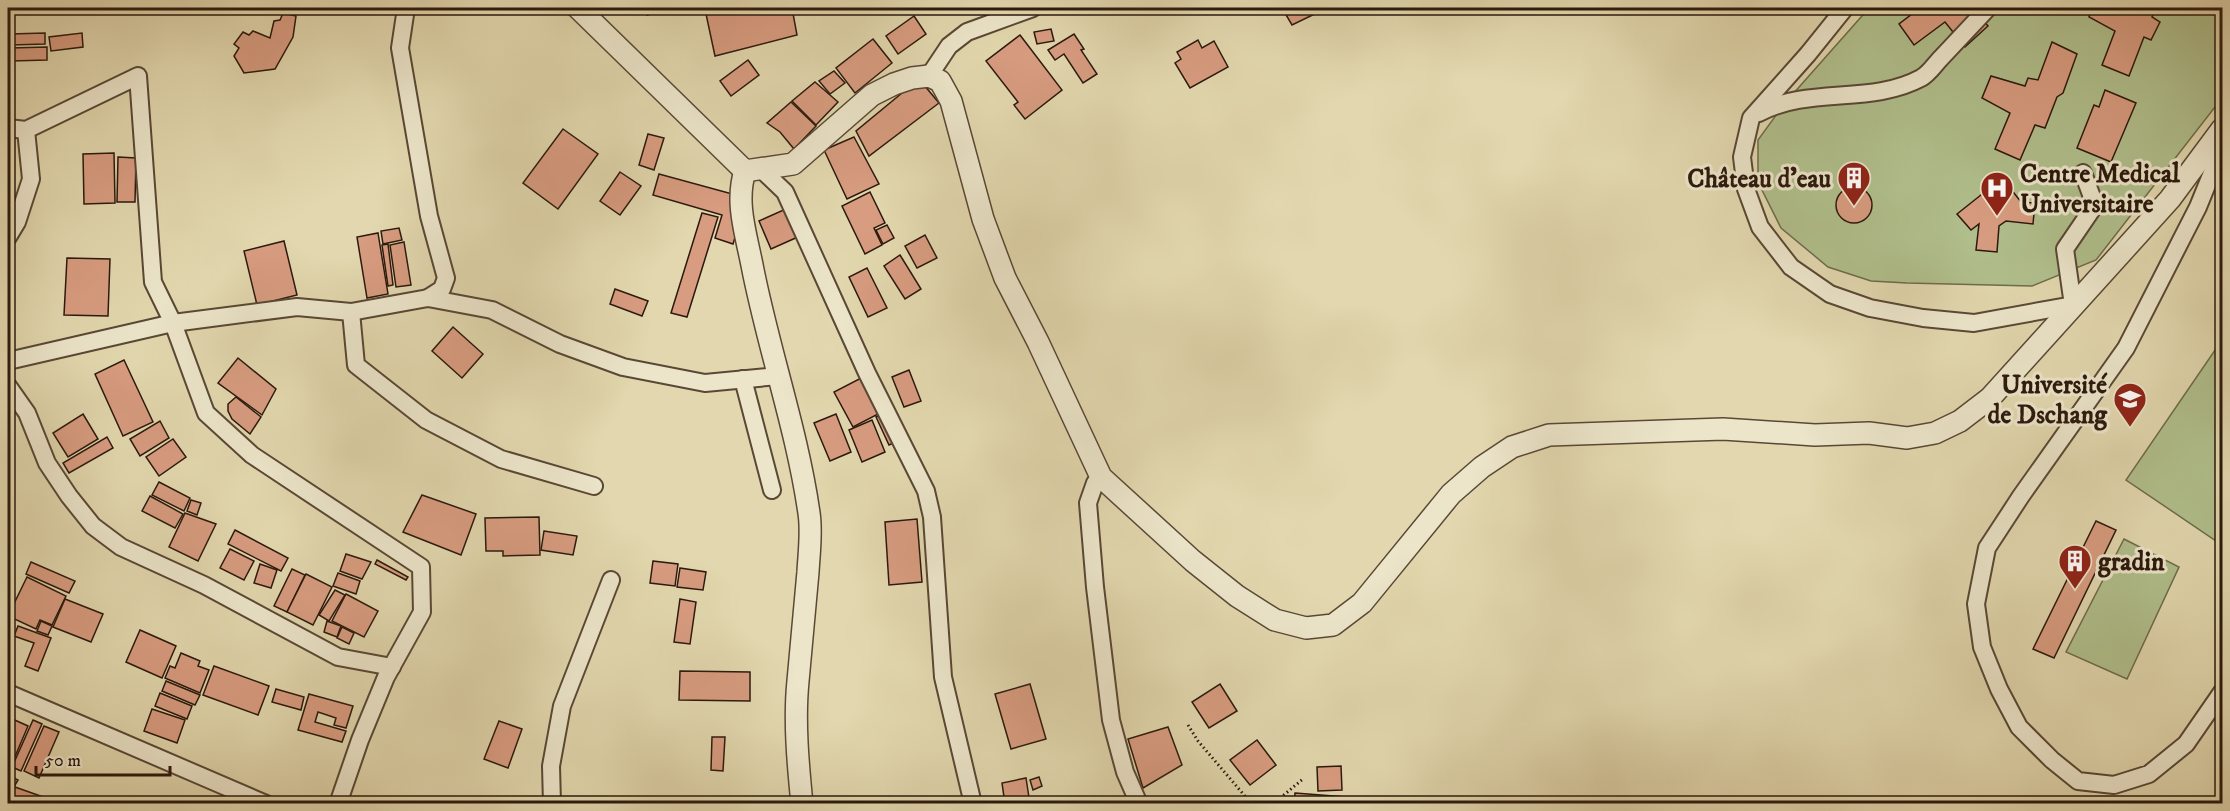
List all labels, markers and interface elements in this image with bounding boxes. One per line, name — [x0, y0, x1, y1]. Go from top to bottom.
place label: Centre Medical Universitaire — [2020, 158, 2181, 221]
building icon: Château d'eau — [1836, 160, 1872, 207]
place label: Château d'eau — [1687, 163, 1831, 196]
hospital icon: Centre Medical Universitaire — [1979, 170, 2015, 217]
place label: Université de Dschang — [1988, 369, 2108, 432]
school or university icon: Université de Dschang — [2112, 381, 2148, 428]
building icon: gradin — [2057, 543, 2093, 590]
place label: gradin — [2097, 546, 2165, 579]
scale bar — [36, 739, 170, 777]
text: 50 m — [45, 750, 81, 772]

